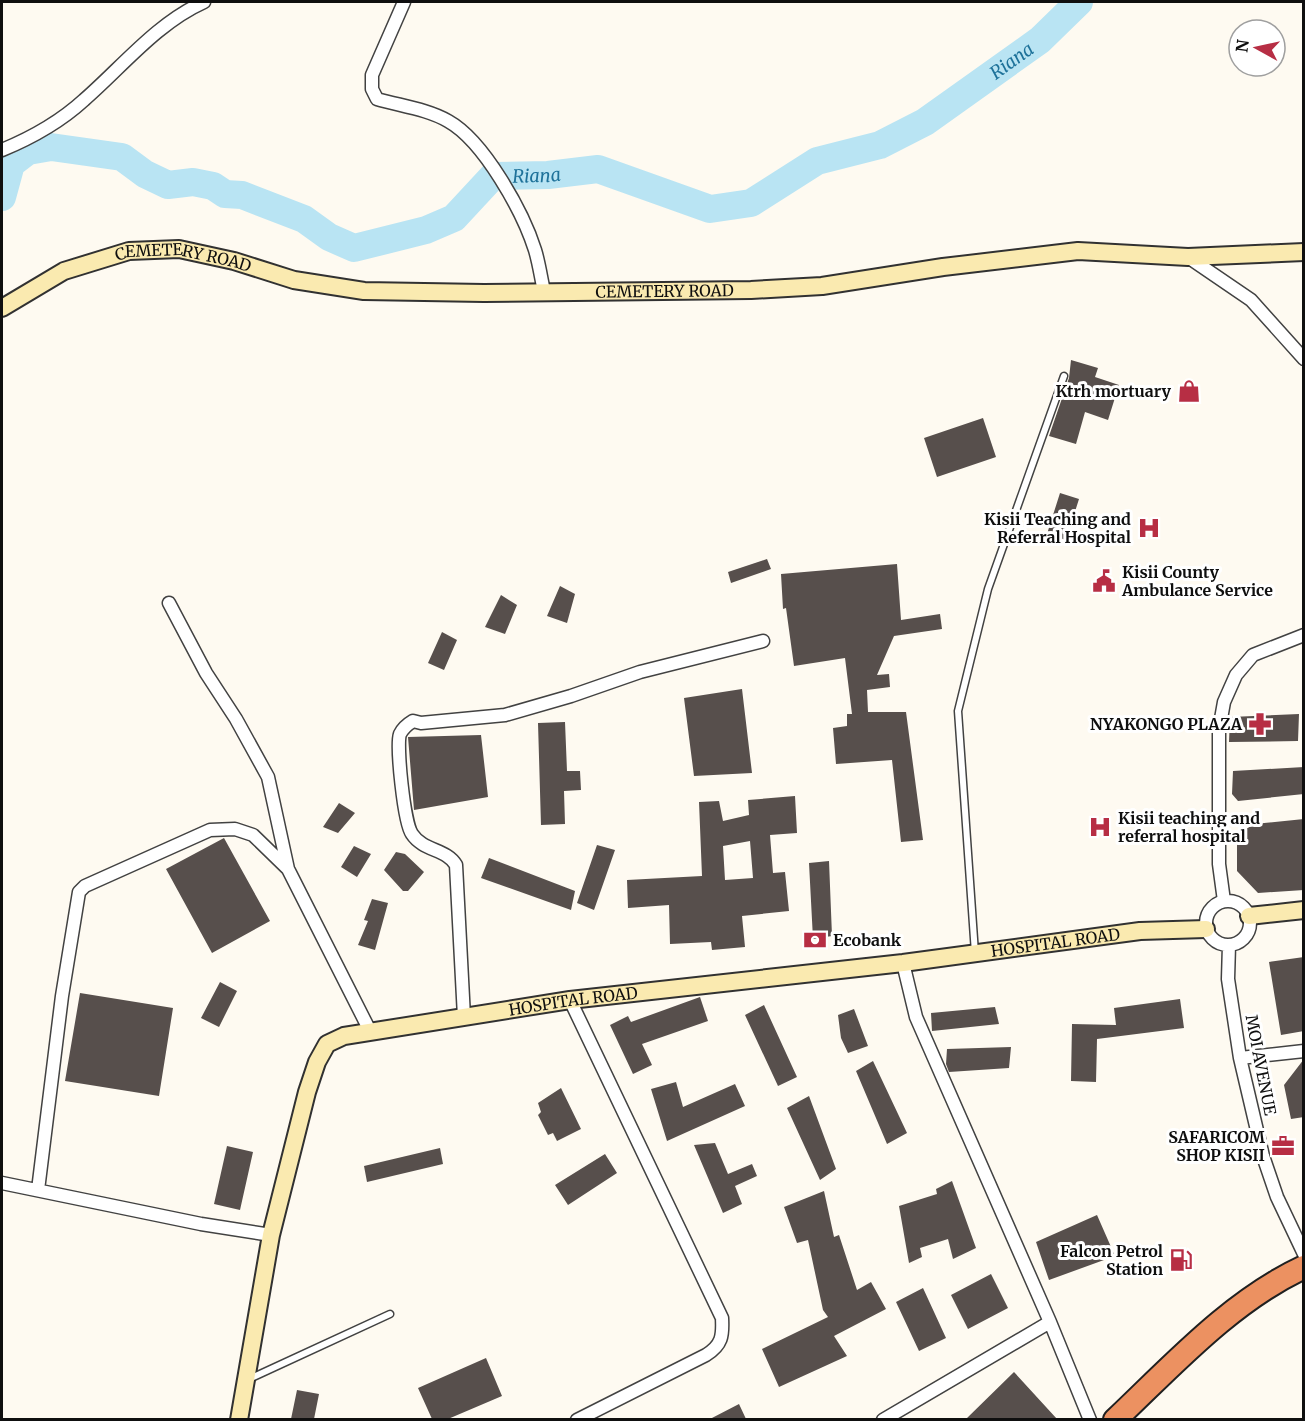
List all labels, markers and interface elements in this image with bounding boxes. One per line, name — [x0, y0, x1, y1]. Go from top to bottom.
north arrow — [1227, 18, 1287, 78]
water label: Riana — [985, 37, 1038, 84]
text: N — [1231, 38, 1253, 54]
water label: Riana — [512, 162, 562, 187]
street label: CEMETERY ROAD — [112, 239, 254, 276]
street label: CEMETERY ROAD — [595, 280, 734, 302]
shop icon: Ktrh mortuary — [1176, 378, 1202, 404]
place label: Ktrh mortuary — [1055, 381, 1172, 401]
place label: Kisii Teaching and Referral Hospital — [984, 509, 1131, 547]
hospital icon: Kisii Teaching and Referral Hospital — [1136, 515, 1162, 541]
place label: Kisii County Ambulance Service — [1121, 562, 1273, 600]
public building icon: Kisii County Ambulance Service — [1091, 568, 1117, 594]
pharmacy icon: NYAKONGO PLAZA — [1247, 711, 1273, 737]
place label: NYAKONGO PLAZA — [1090, 714, 1243, 734]
place label: Kisii teaching and referral hospital — [1118, 808, 1260, 846]
hospital icon: Kisii teaching and referral hospital — [1087, 814, 1113, 840]
street label: HOSPITAL ROAD — [990, 924, 1121, 961]
bank icon: Ecobank — [802, 927, 828, 953]
place label: Ecobank — [833, 930, 902, 950]
street label: HOSPITAL ROAD — [507, 983, 639, 1020]
street label: MOI AVENUE — [1241, 1013, 1281, 1118]
place label: SAFARICOM SHOP KISII — [1168, 1127, 1266, 1165]
office icon: SAFARICOM SHOP KISII — [1270, 1133, 1296, 1159]
place label: Falcon Petrol Station — [1060, 1241, 1163, 1279]
fuel station icon: Falcon Petrol Station — [1168, 1247, 1194, 1273]

